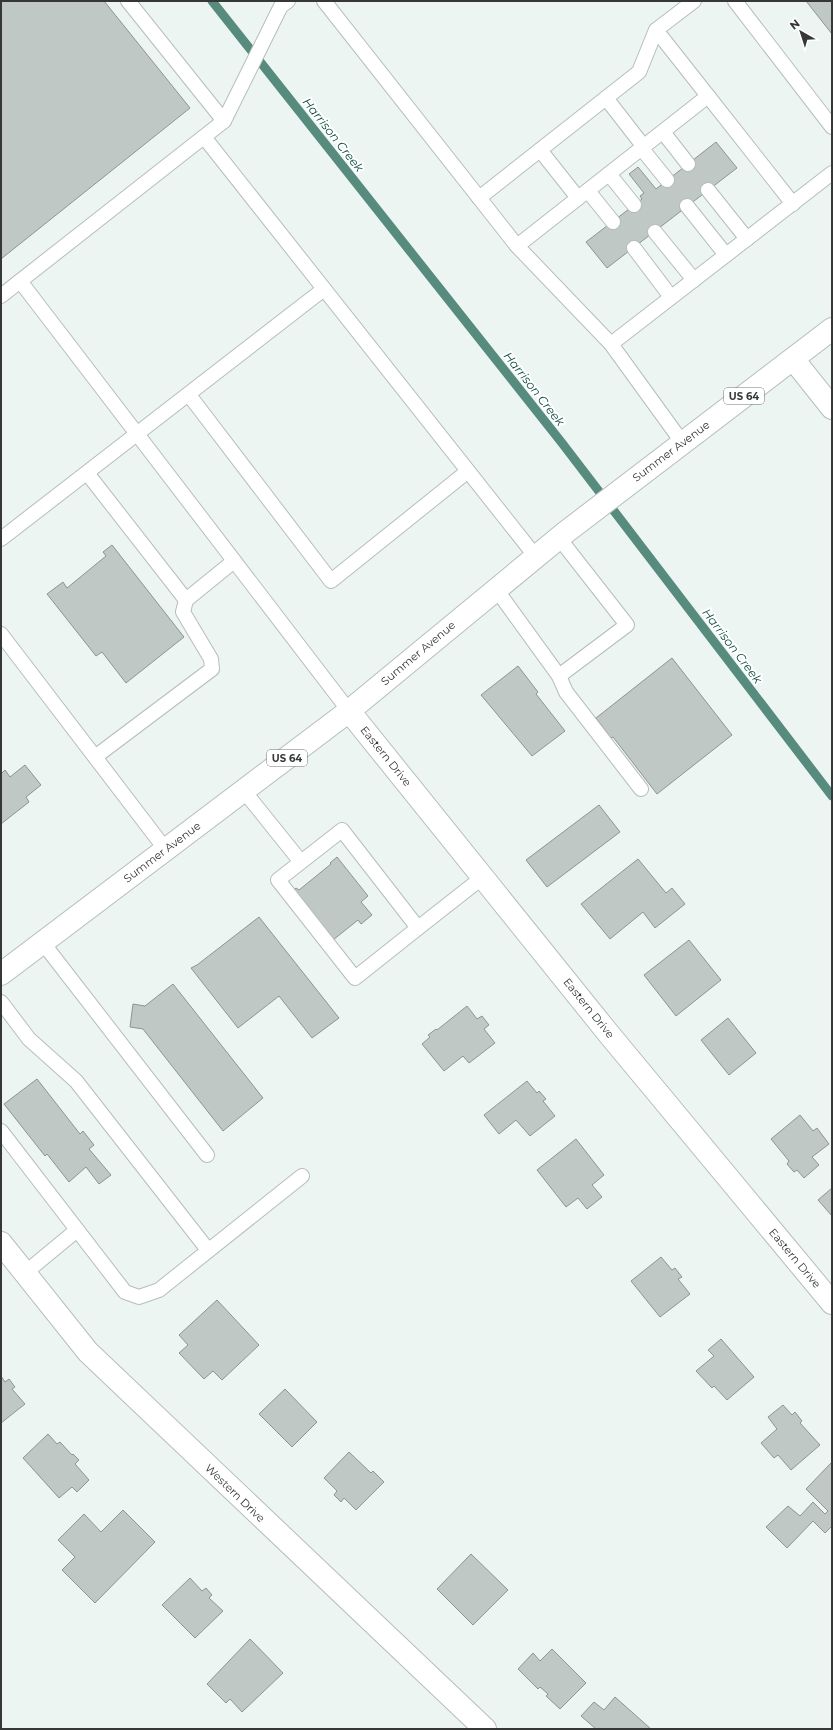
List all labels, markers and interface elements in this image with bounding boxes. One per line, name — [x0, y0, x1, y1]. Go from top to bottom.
north arrow — [781, 12, 821, 52]
text: N — [787, 16, 803, 32]
water label: Harrison Creek — [300, 95, 368, 175]
water label: Harrison Creek — [501, 349, 569, 429]
road number: US 64 — [724, 388, 764, 404]
street label: Summer Avenue — [630, 417, 713, 485]
water label: Harrison Creek — [699, 605, 766, 687]
street label: Summer Avenue — [378, 618, 458, 688]
street label: Eastern Drive — [357, 723, 415, 789]
road number: US 64 — [267, 750, 307, 766]
street label: Summer Avenue — [121, 818, 204, 886]
street label: Eastern Drive — [560, 975, 618, 1041]
street label: Eastern Drive — [766, 1225, 824, 1291]
street label: Western Drive — [202, 1461, 268, 1525]

